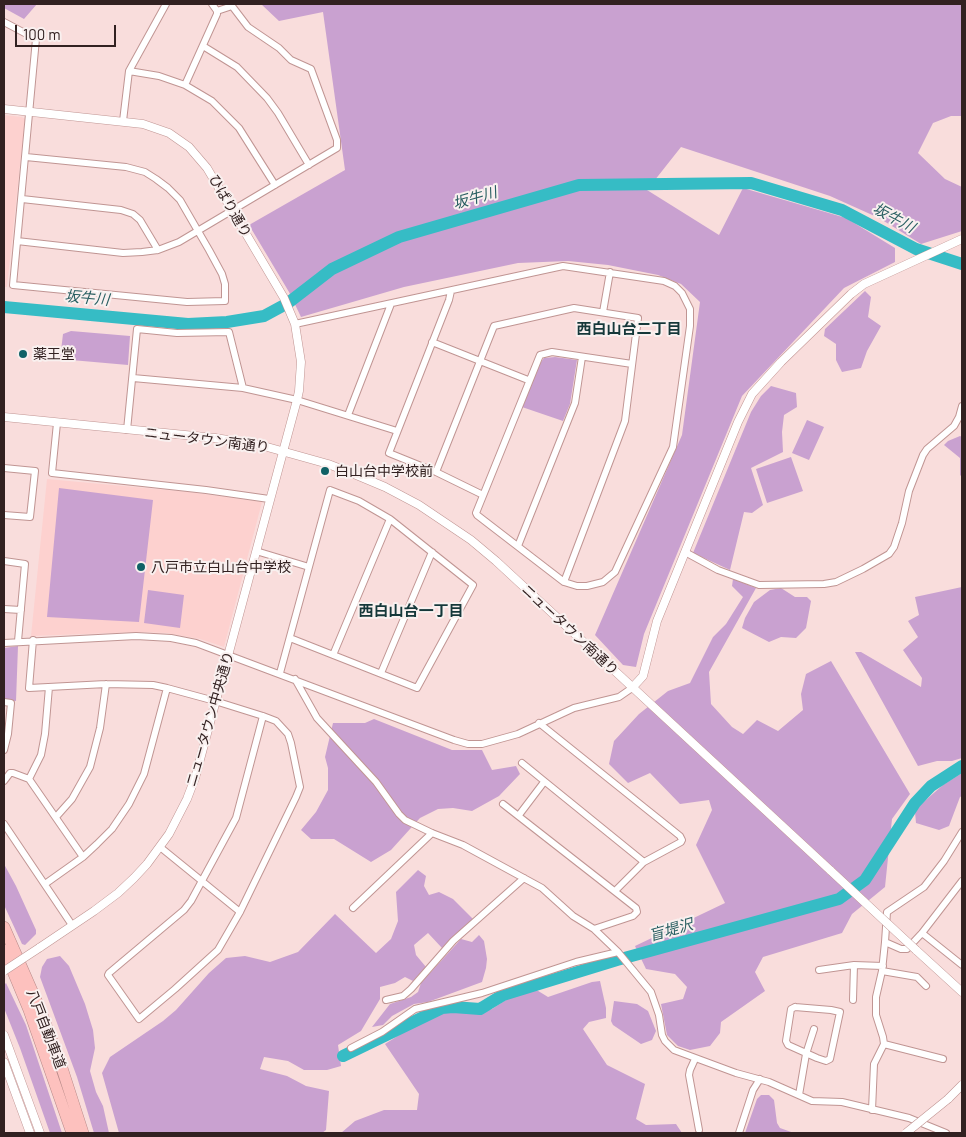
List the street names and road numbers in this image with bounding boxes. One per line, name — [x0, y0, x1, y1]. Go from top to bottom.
street label: ひばり通り — [205, 171, 255, 241]
street label: ニュータウン南通り — [143, 424, 271, 456]
street label: ニュータウン南通り — [518, 581, 622, 679]
street label: ニュータウン中央通り — [183, 649, 237, 789]
street label: 八戸自動車道 — [23, 987, 69, 1071]

